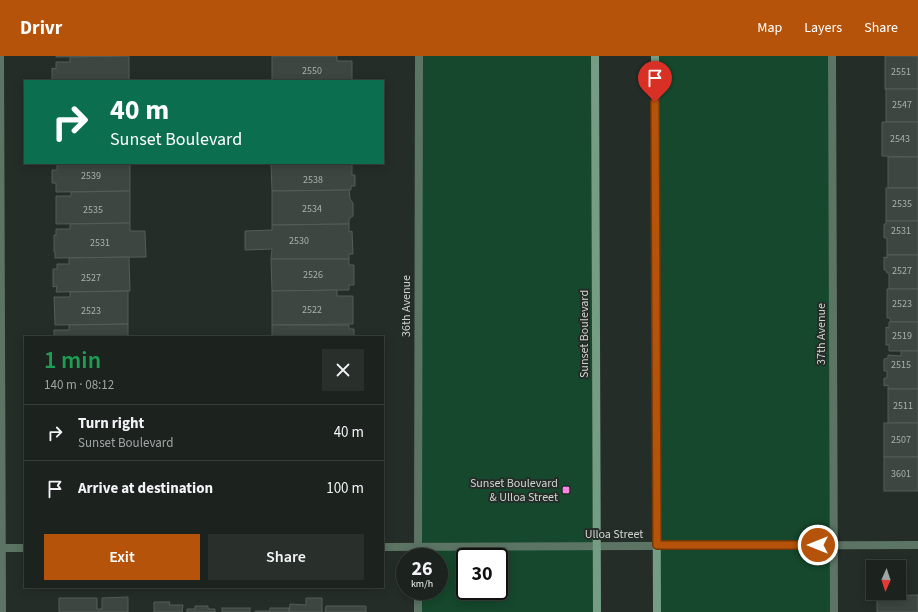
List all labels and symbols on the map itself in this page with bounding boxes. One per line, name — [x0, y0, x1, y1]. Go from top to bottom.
pin — [638, 61, 672, 102]
house number: 2550 — [302, 64, 322, 78]
house number: 2551 — [891, 65, 911, 79]
house number: 2547 — [892, 98, 912, 112]
house number: 2543 — [890, 132, 910, 146]
house number: 2539 — [81, 169, 101, 183]
house number: 2538 — [303, 173, 323, 187]
house number: 2535 — [892, 197, 912, 211]
house number: 2534 — [302, 202, 322, 216]
house number: 2535 — [83, 203, 103, 217]
house number: 2531 — [891, 224, 911, 238]
house number: 2530 — [289, 234, 309, 248]
house number: 2531 — [90, 236, 110, 250]
house number: 2527 — [892, 264, 912, 278]
house number: 2526 — [303, 268, 323, 282]
house number: 2527 — [81, 271, 101, 285]
street label: 36th Avenue — [398, 275, 415, 337]
street label: Sunset Boulevard — [576, 290, 593, 378]
house number: 2523 — [892, 297, 912, 311]
house number: 2522 — [302, 303, 322, 317]
street label: 37th Avenue — [813, 303, 830, 365]
house number: 2523 — [81, 304, 101, 318]
house number: 2519 — [892, 329, 912, 343]
house number: 2515 — [891, 358, 911, 372]
house number: 2511 — [893, 399, 913, 413]
house number: 2507 — [891, 433, 911, 447]
house number: 3601 — [891, 467, 911, 481]
place label: Sunset Boulevard & Ulloa Street — [470, 475, 558, 506]
marker: Sunset Boulevard & Ulloa Street — [561, 485, 571, 495]
position arrow — [797, 524, 839, 566]
street label: Ulloa Street — [585, 526, 643, 543]
speed limit sign: 30 — [456, 548, 508, 600]
north arrow — [866, 560, 906, 600]

